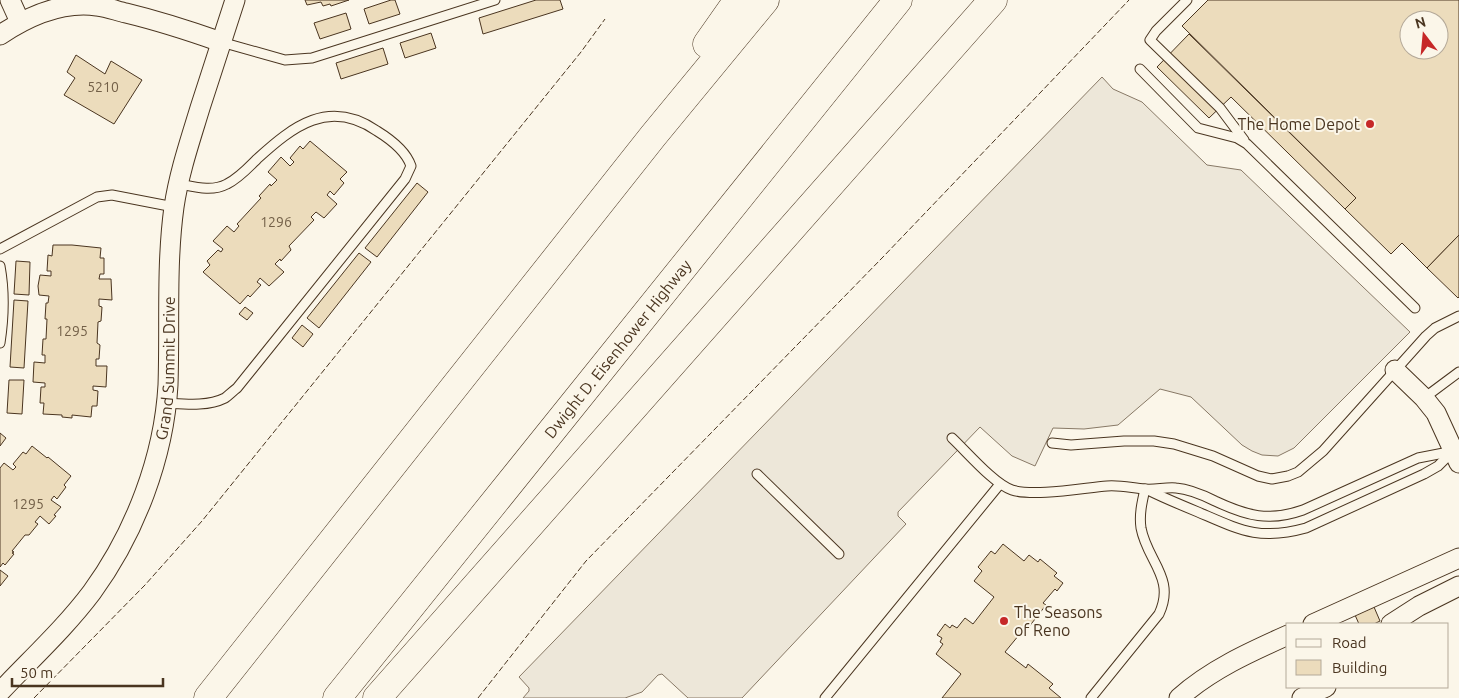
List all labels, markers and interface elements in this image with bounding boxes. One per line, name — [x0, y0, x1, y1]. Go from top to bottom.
north arrow — [1399, 10, 1449, 60]
text: N — [1413, 13, 1428, 32]
house number: 5210 — [87, 79, 119, 95]
place label: The Home Depot — [1238, 115, 1361, 133]
marker: The Home Depot — [1364, 118, 1376, 130]
house number: 1296 — [260, 214, 292, 230]
street label: Dwight D. Eisenhower Highway — [541, 256, 695, 442]
street label: Grand Summit Drive — [152, 296, 178, 442]
house number: 1295 — [56, 323, 88, 339]
house number: 1295 — [12, 496, 44, 512]
place label: The Seasons of Reno — [1014, 603, 1102, 639]
marker: The Seasons of Reno — [998, 615, 1010, 627]
legend — [1286, 623, 1449, 688]
text: Road — [1332, 634, 1367, 651]
scale bar — [12, 656, 164, 688]
text: Building — [1332, 659, 1387, 676]
text: 50 m — [20, 664, 53, 681]

